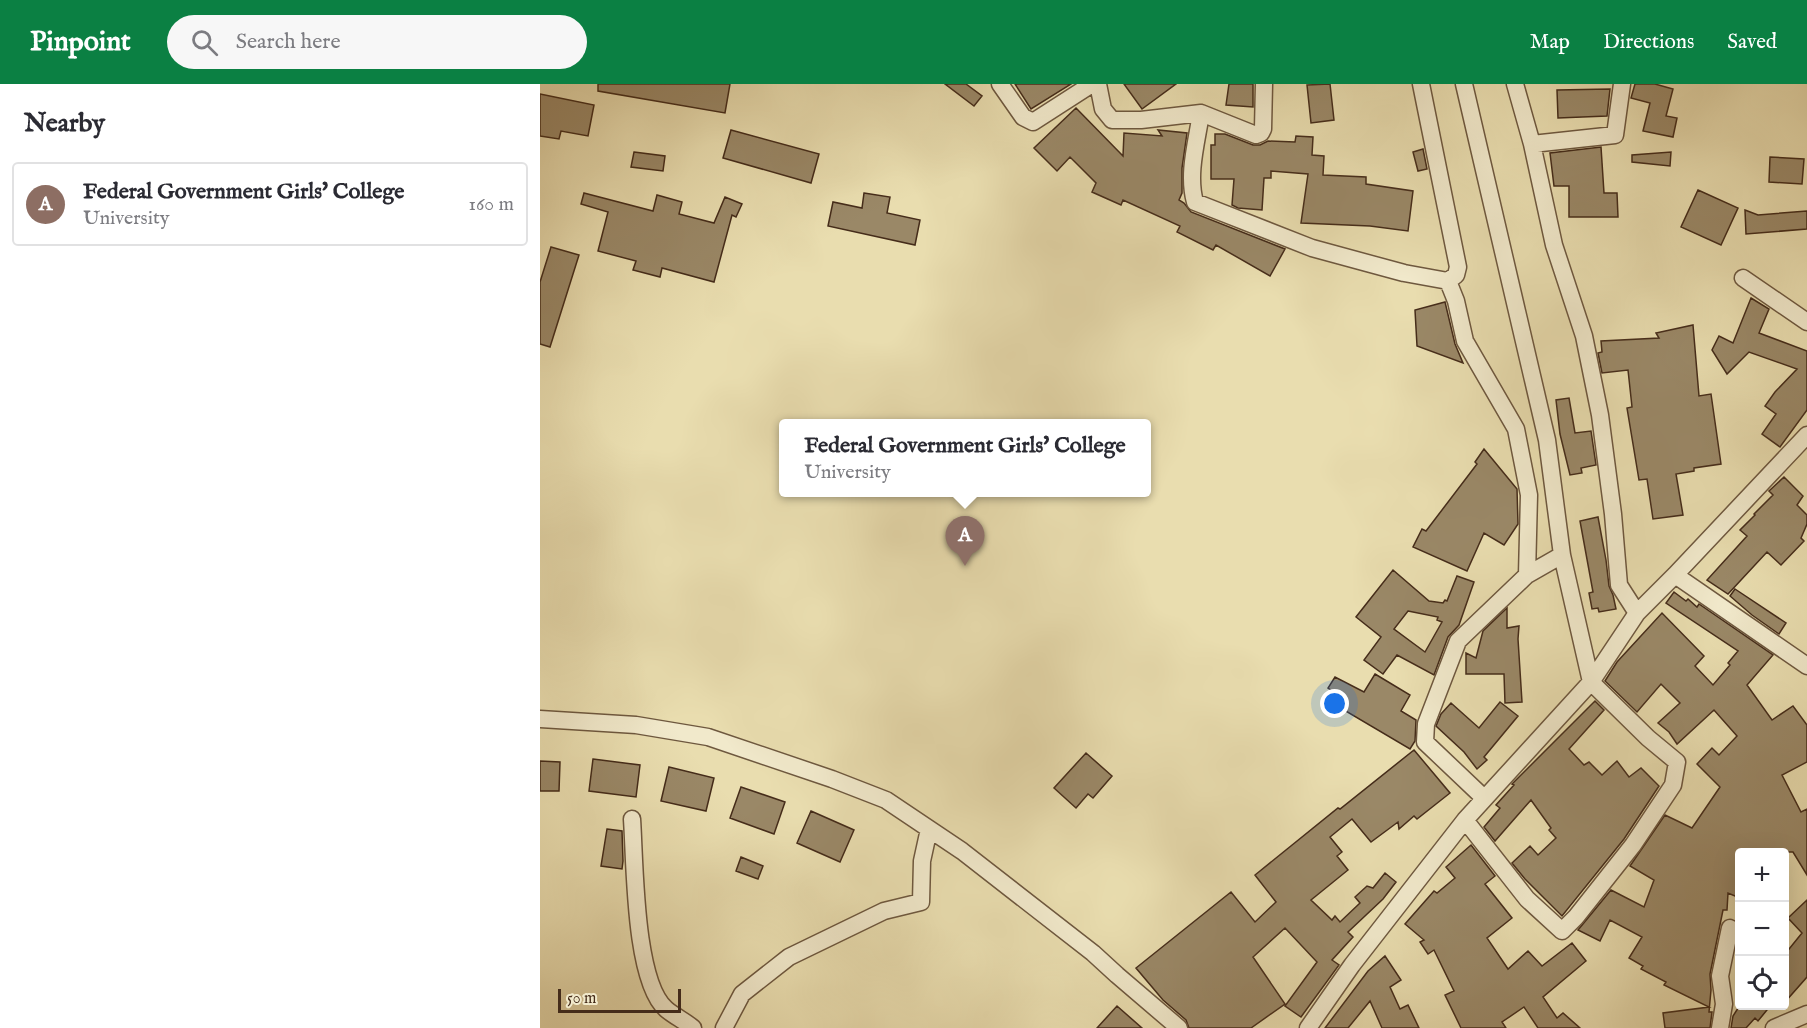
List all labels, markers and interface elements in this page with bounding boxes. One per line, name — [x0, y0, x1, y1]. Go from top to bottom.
search box — [167, 15, 587, 69]
text: Pinpoint — [30, 25, 131, 60]
icon: search — [188, 26, 221, 59]
text: Search here — [236, 28, 341, 56]
text: Map — [1530, 29, 1570, 56]
text: Directions — [1603, 29, 1694, 56]
text: Saved — [1727, 29, 1777, 56]
text: Nearby — [24, 107, 105, 140]
text: Federal Government Girls' College — [83, 178, 404, 206]
text: A — [39, 192, 52, 217]
text: 160 m — [468, 192, 514, 217]
text: University — [83, 206, 170, 231]
popup — [779, 419, 1151, 497]
text: Federal Government Girls' College — [804, 432, 1126, 460]
text: University — [804, 460, 891, 485]
pin: A — [946, 516, 984, 566]
your location — [1320, 689, 1349, 718]
map controls — [1735, 848, 1789, 1010]
button: + — [1735, 848, 1789, 902]
button: − — [1735, 902, 1789, 956]
button: locate — [1735, 956, 1789, 1010]
scale bar — [558, 986, 681, 1014]
text: 50 m — [567, 989, 596, 1009]

